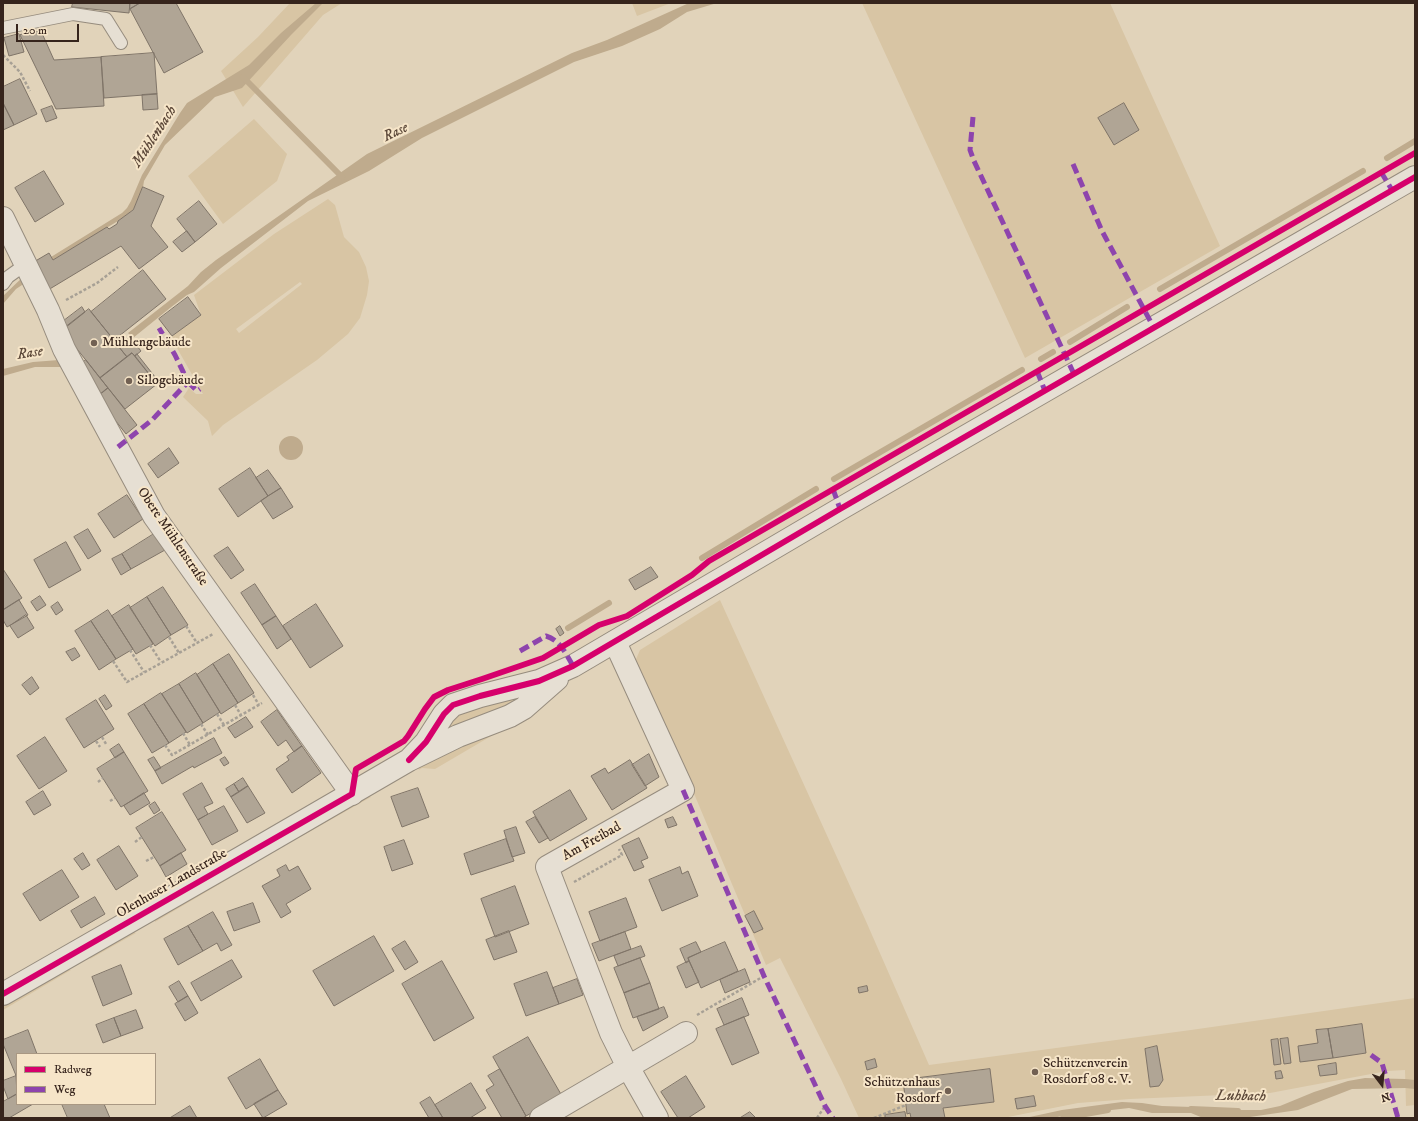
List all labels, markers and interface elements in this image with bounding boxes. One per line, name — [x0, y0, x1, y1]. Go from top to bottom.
scale bar — [18, 16, 81, 42]
text: 20 m — [23, 23, 47, 38]
water label: Mühlenbach — [129, 103, 181, 171]
water label: Rase — [380, 119, 412, 147]
place label: Mühlengebäude — [102, 335, 191, 351]
marker: Mühlengebäude — [89, 338, 99, 348]
water label: Rase — [16, 343, 44, 365]
place label: Silogebäude — [137, 373, 204, 389]
marker: Silogebäude — [124, 376, 134, 386]
street label: Obere Mühlenstraße — [133, 485, 211, 589]
street label: Am Freibad — [560, 819, 624, 865]
street label: Olenhuser Landstraße — [114, 846, 230, 922]
legend — [16, 1053, 156, 1105]
place label: Schützenverein Rosdorf 08 e. V. — [1043, 1056, 1131, 1088]
text: Radweg — [54, 1062, 92, 1077]
north arrow — [1362, 1065, 1402, 1105]
marker: Schützenverein Rosdorf 08 e. V. — [1030, 1067, 1040, 1077]
place label: Schützenhaus Rosdorf — [864, 1075, 940, 1108]
text: Weg — [54, 1082, 75, 1097]
marker: Schützenhaus Rosdorf — [943, 1086, 953, 1096]
water label: Luhbach — [1216, 1088, 1266, 1106]
text: N — [1379, 1089, 1392, 1105]

